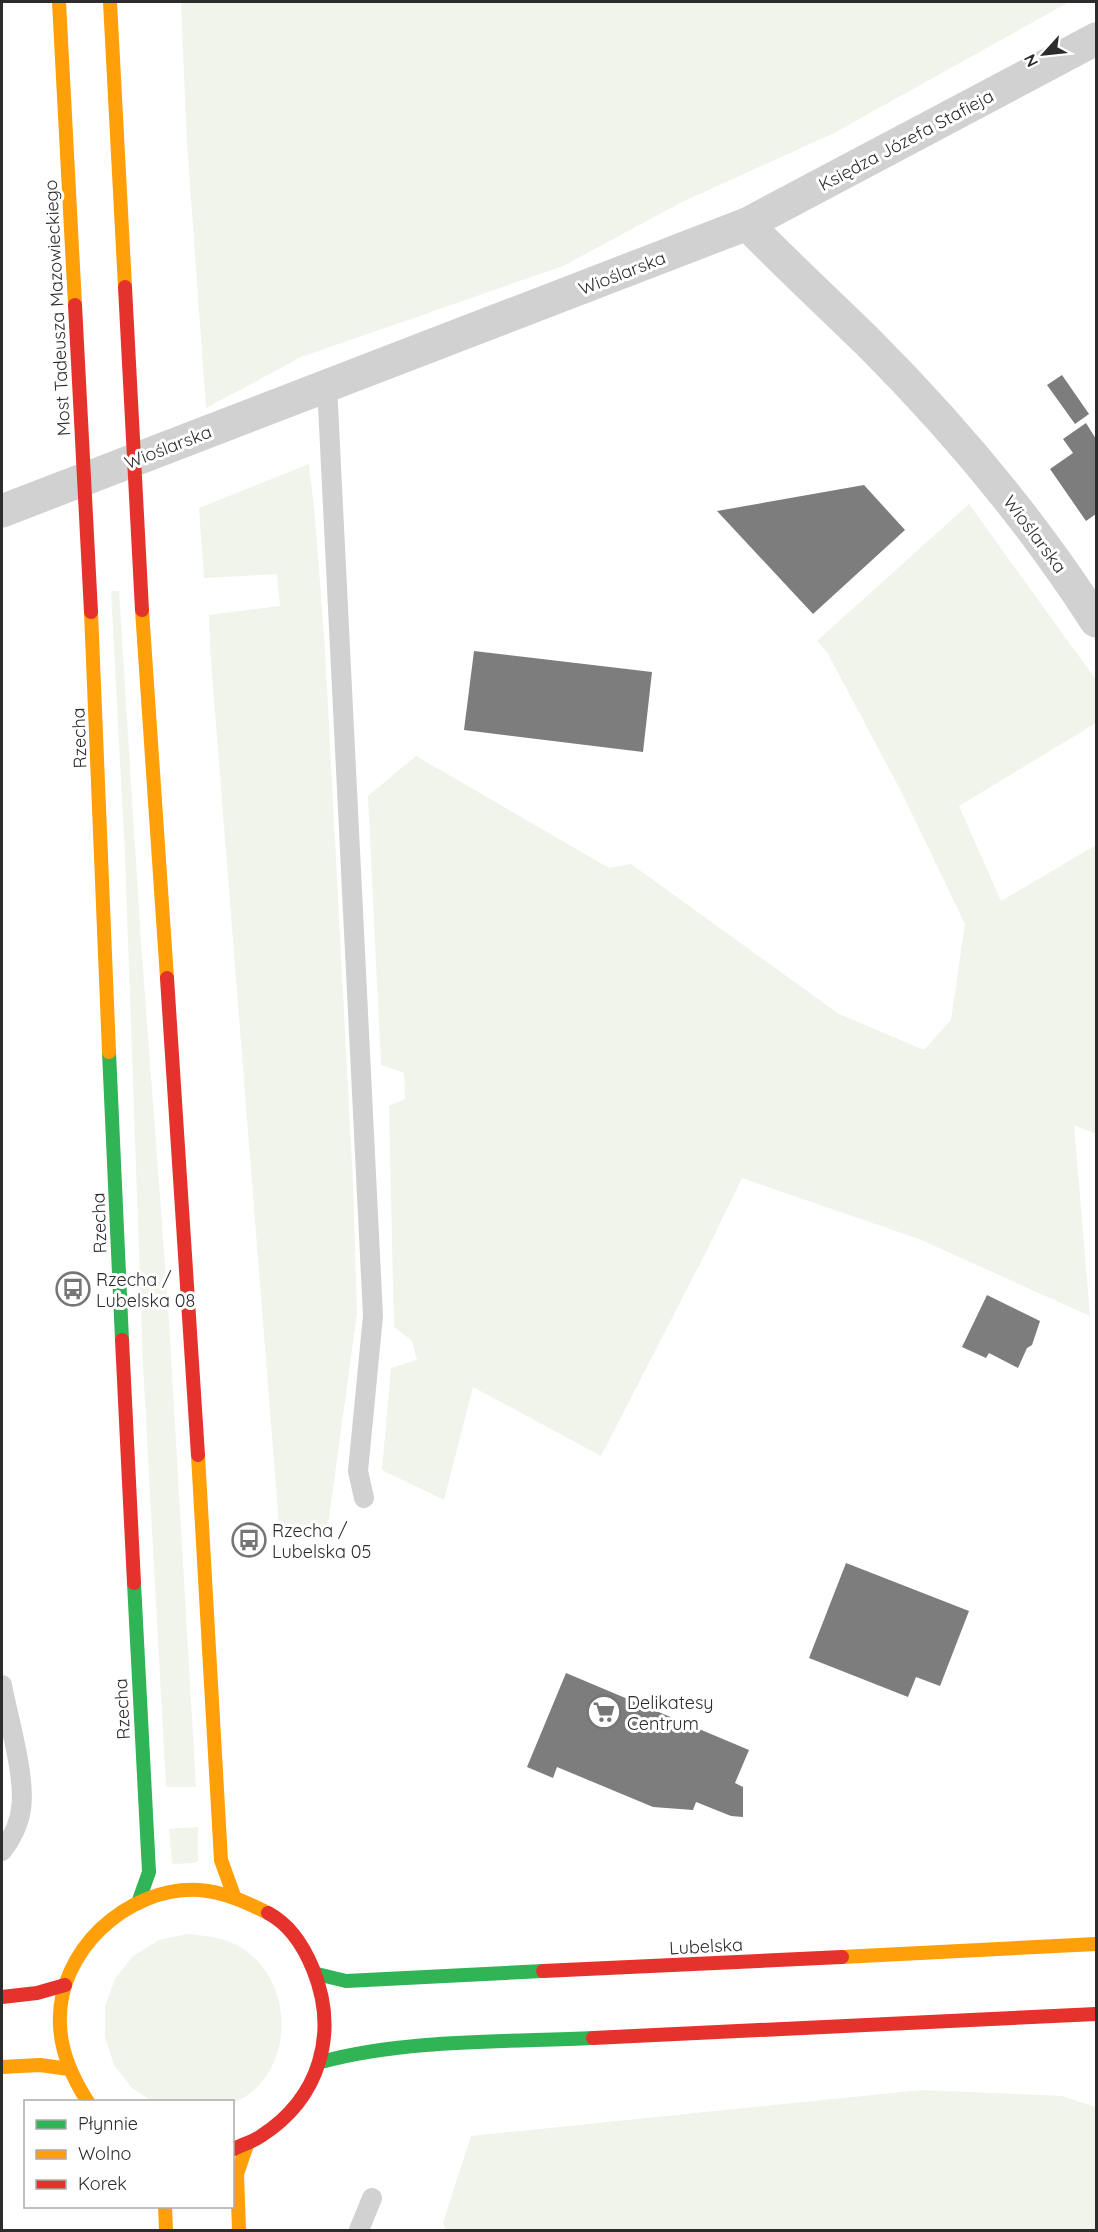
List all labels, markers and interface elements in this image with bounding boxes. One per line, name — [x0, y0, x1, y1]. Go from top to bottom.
north arrow — [1014, 24, 1074, 84]
text: N — [1019, 51, 1042, 71]
street label: Księdza Józefa Stafieja — [814, 84, 998, 196]
street label: Most Tadeusza Mazowieckiego — [39, 179, 75, 437]
street label: Wioślarska — [575, 246, 669, 300]
street label: Wioślarska — [121, 420, 215, 474]
street label: Wioślarska — [998, 491, 1072, 577]
street label: Rzecha — [66, 707, 92, 769]
street label: Rzecha — [86, 1192, 112, 1254]
place label: Rzecha / Lubelska 08 — [96, 1268, 195, 1312]
bus stop icon: Rzecha / Lubelska 08 — [55, 1271, 91, 1307]
place label: Rzecha / Lubelska 05 — [272, 1519, 371, 1563]
bus stop icon: Rzecha / Lubelska 05 — [231, 1522, 267, 1558]
street label: Rzecha — [109, 1678, 135, 1740]
place label: Delikatesy Centrum — [627, 1691, 714, 1735]
supermarket icon: Delikatesy Centrum — [586, 1694, 622, 1730]
street label: Lubelska — [668, 1933, 744, 1959]
legend — [24, 2100, 234, 2208]
text: Płynnie — [78, 2112, 138, 2135]
text: Wolno — [78, 2142, 131, 2165]
text: Korek — [78, 2172, 127, 2195]

